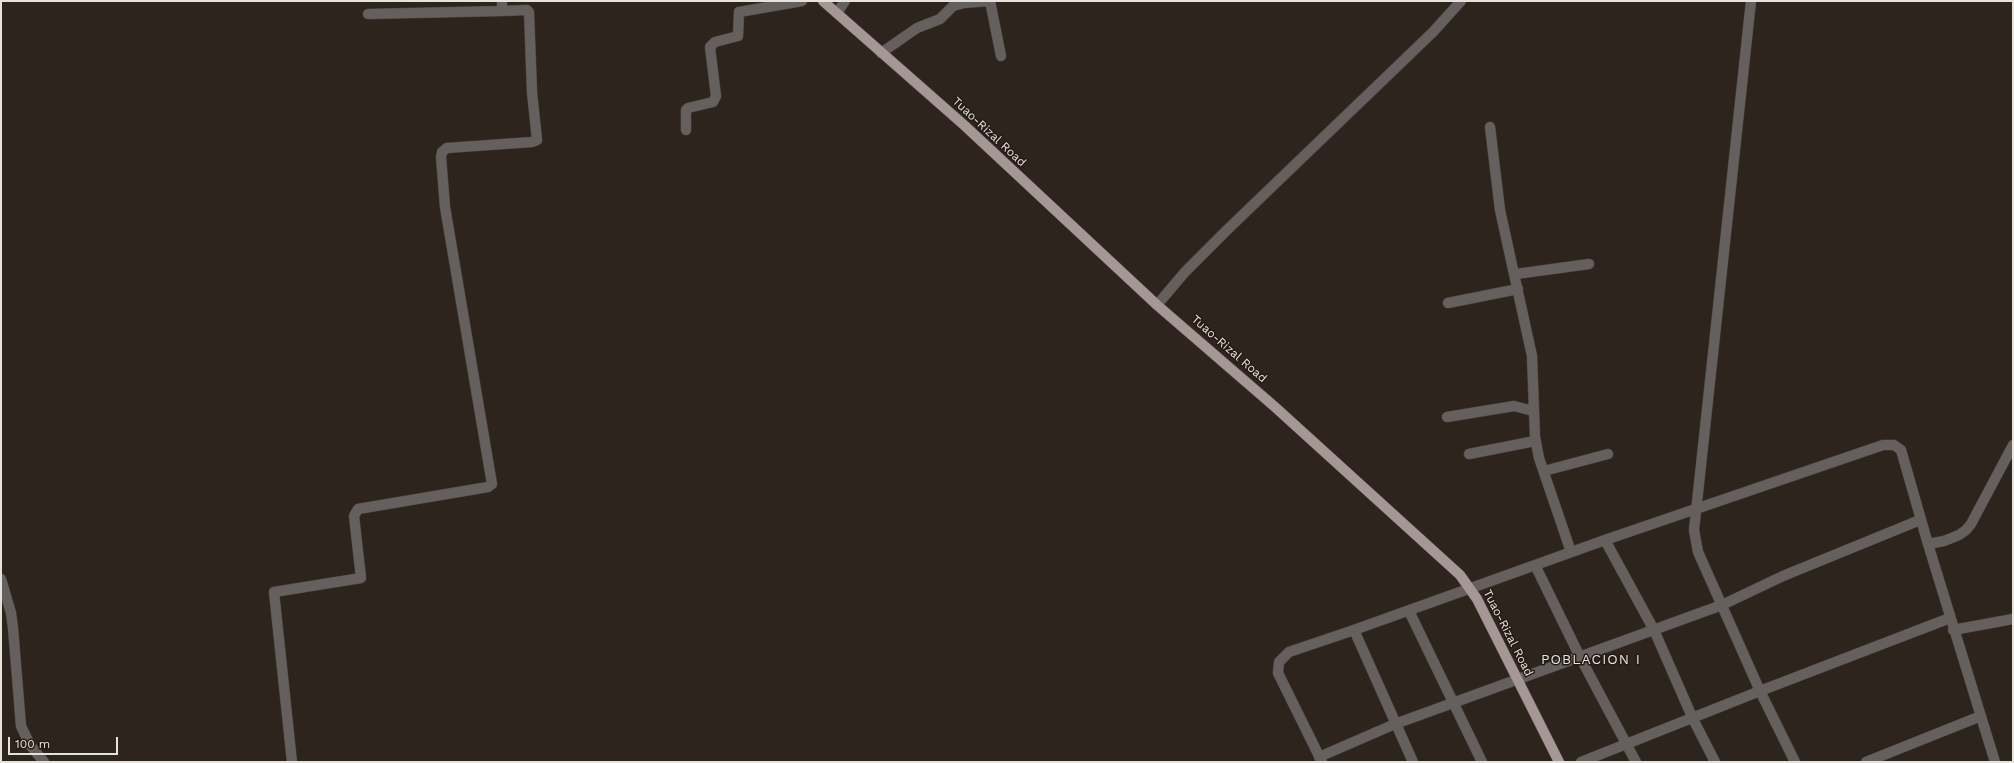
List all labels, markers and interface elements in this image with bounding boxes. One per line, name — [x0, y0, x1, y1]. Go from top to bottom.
street label: Tuao-Rizal Road — [949, 94, 1029, 170]
street label: Tuao-Rizal Road — [1188, 312, 1270, 386]
street label: Tuao-Rizal Road — [1480, 587, 1536, 679]
district label: POBLACION I — [1541, 652, 1641, 668]
scale bar — [10, 729, 120, 755]
text: 100 m — [15, 737, 50, 751]

